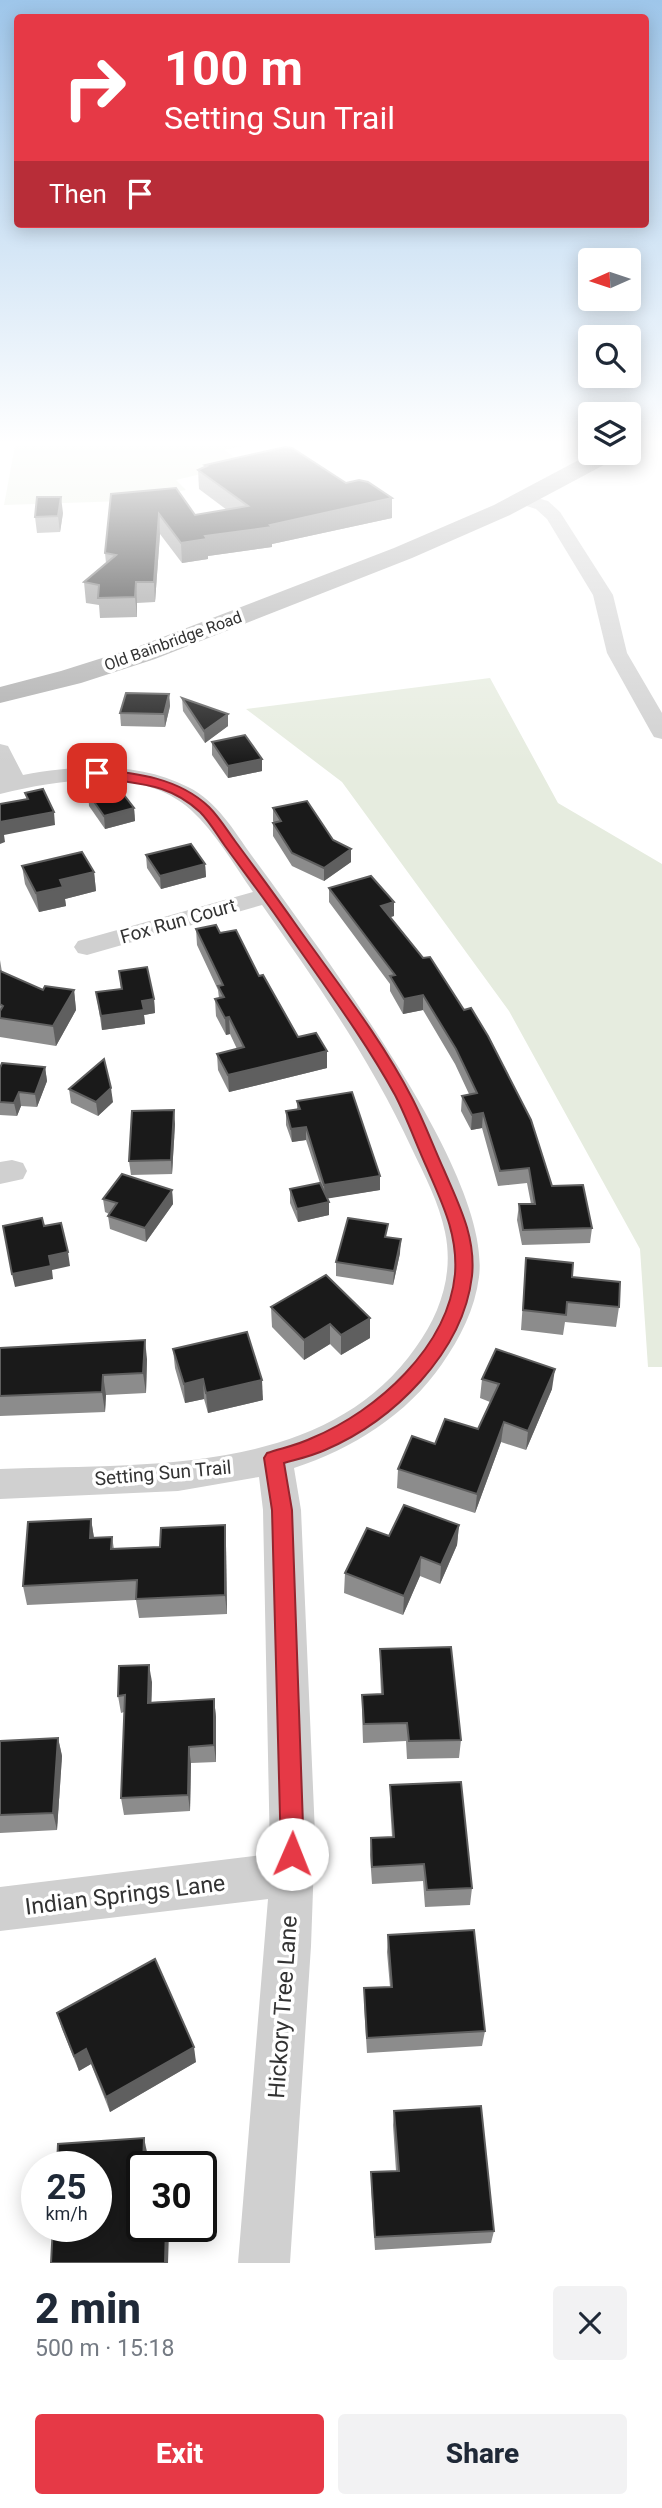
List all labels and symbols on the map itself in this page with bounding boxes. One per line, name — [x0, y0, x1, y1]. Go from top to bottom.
north arrow — [578, 248, 640, 312]
street label: Old Bainbridge Road — [102, 607, 244, 675]
pin — [67, 743, 127, 803]
street label: Fox Run Court — [117, 894, 239, 948]
street label: Setting Sun Trail — [94, 1456, 232, 1490]
position arrow — [255, 1817, 329, 1891]
street label: Indian Springs Lane — [23, 1869, 227, 1921]
street label: Hickory Tree Lane — [263, 1915, 303, 2099]
speed limit sign: 30 — [126, 2151, 217, 2242]

